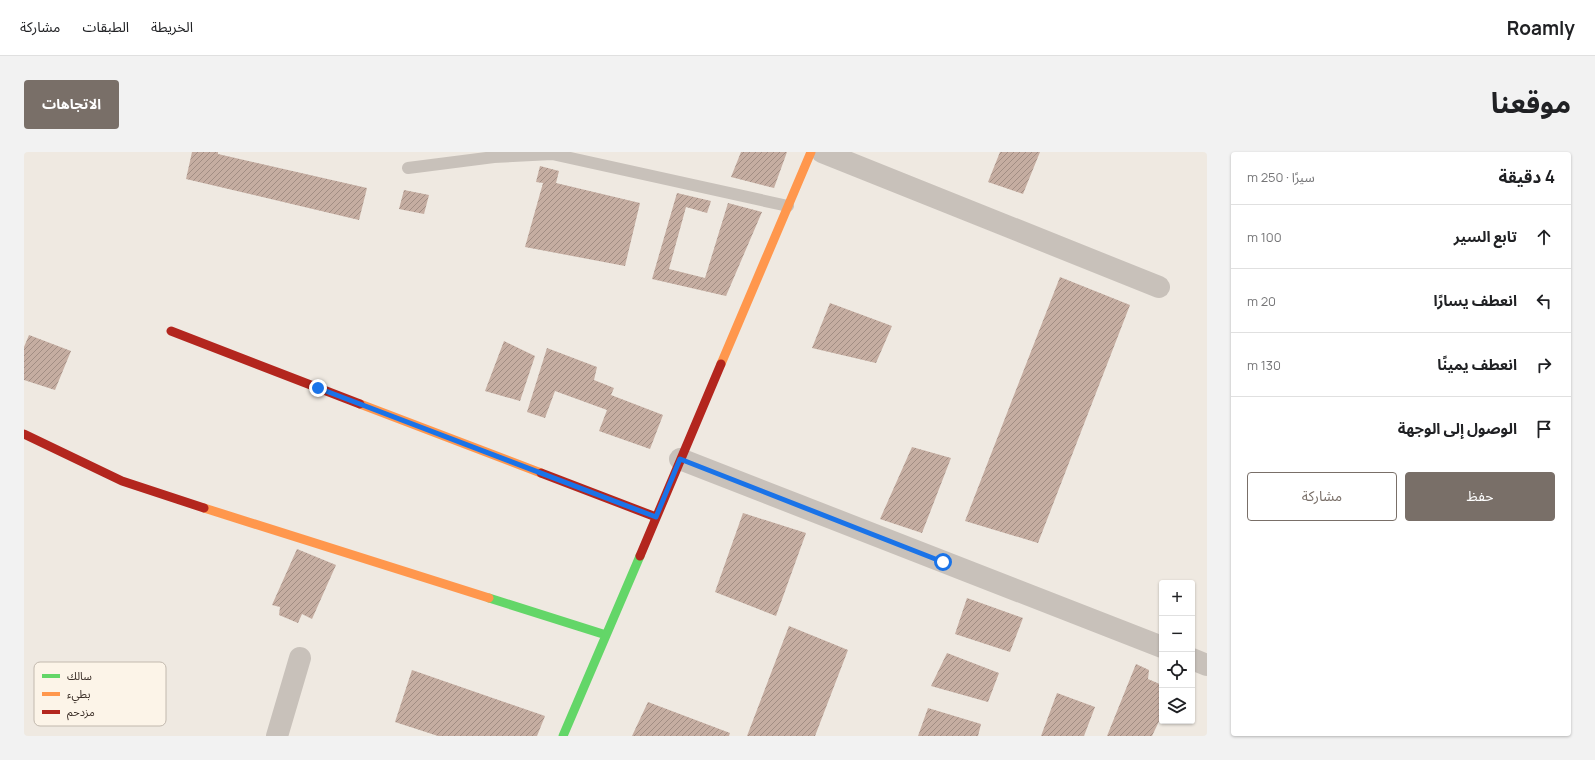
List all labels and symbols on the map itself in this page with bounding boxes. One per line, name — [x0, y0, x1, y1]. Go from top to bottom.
route end — [309, 379, 327, 397]
route start — [934, 553, 952, 571]
legend — [34, 662, 166, 726]
text: سالك — [67, 668, 92, 683]
text: بطيء — [67, 686, 90, 704]
text: مزدحم — [67, 704, 95, 721]

